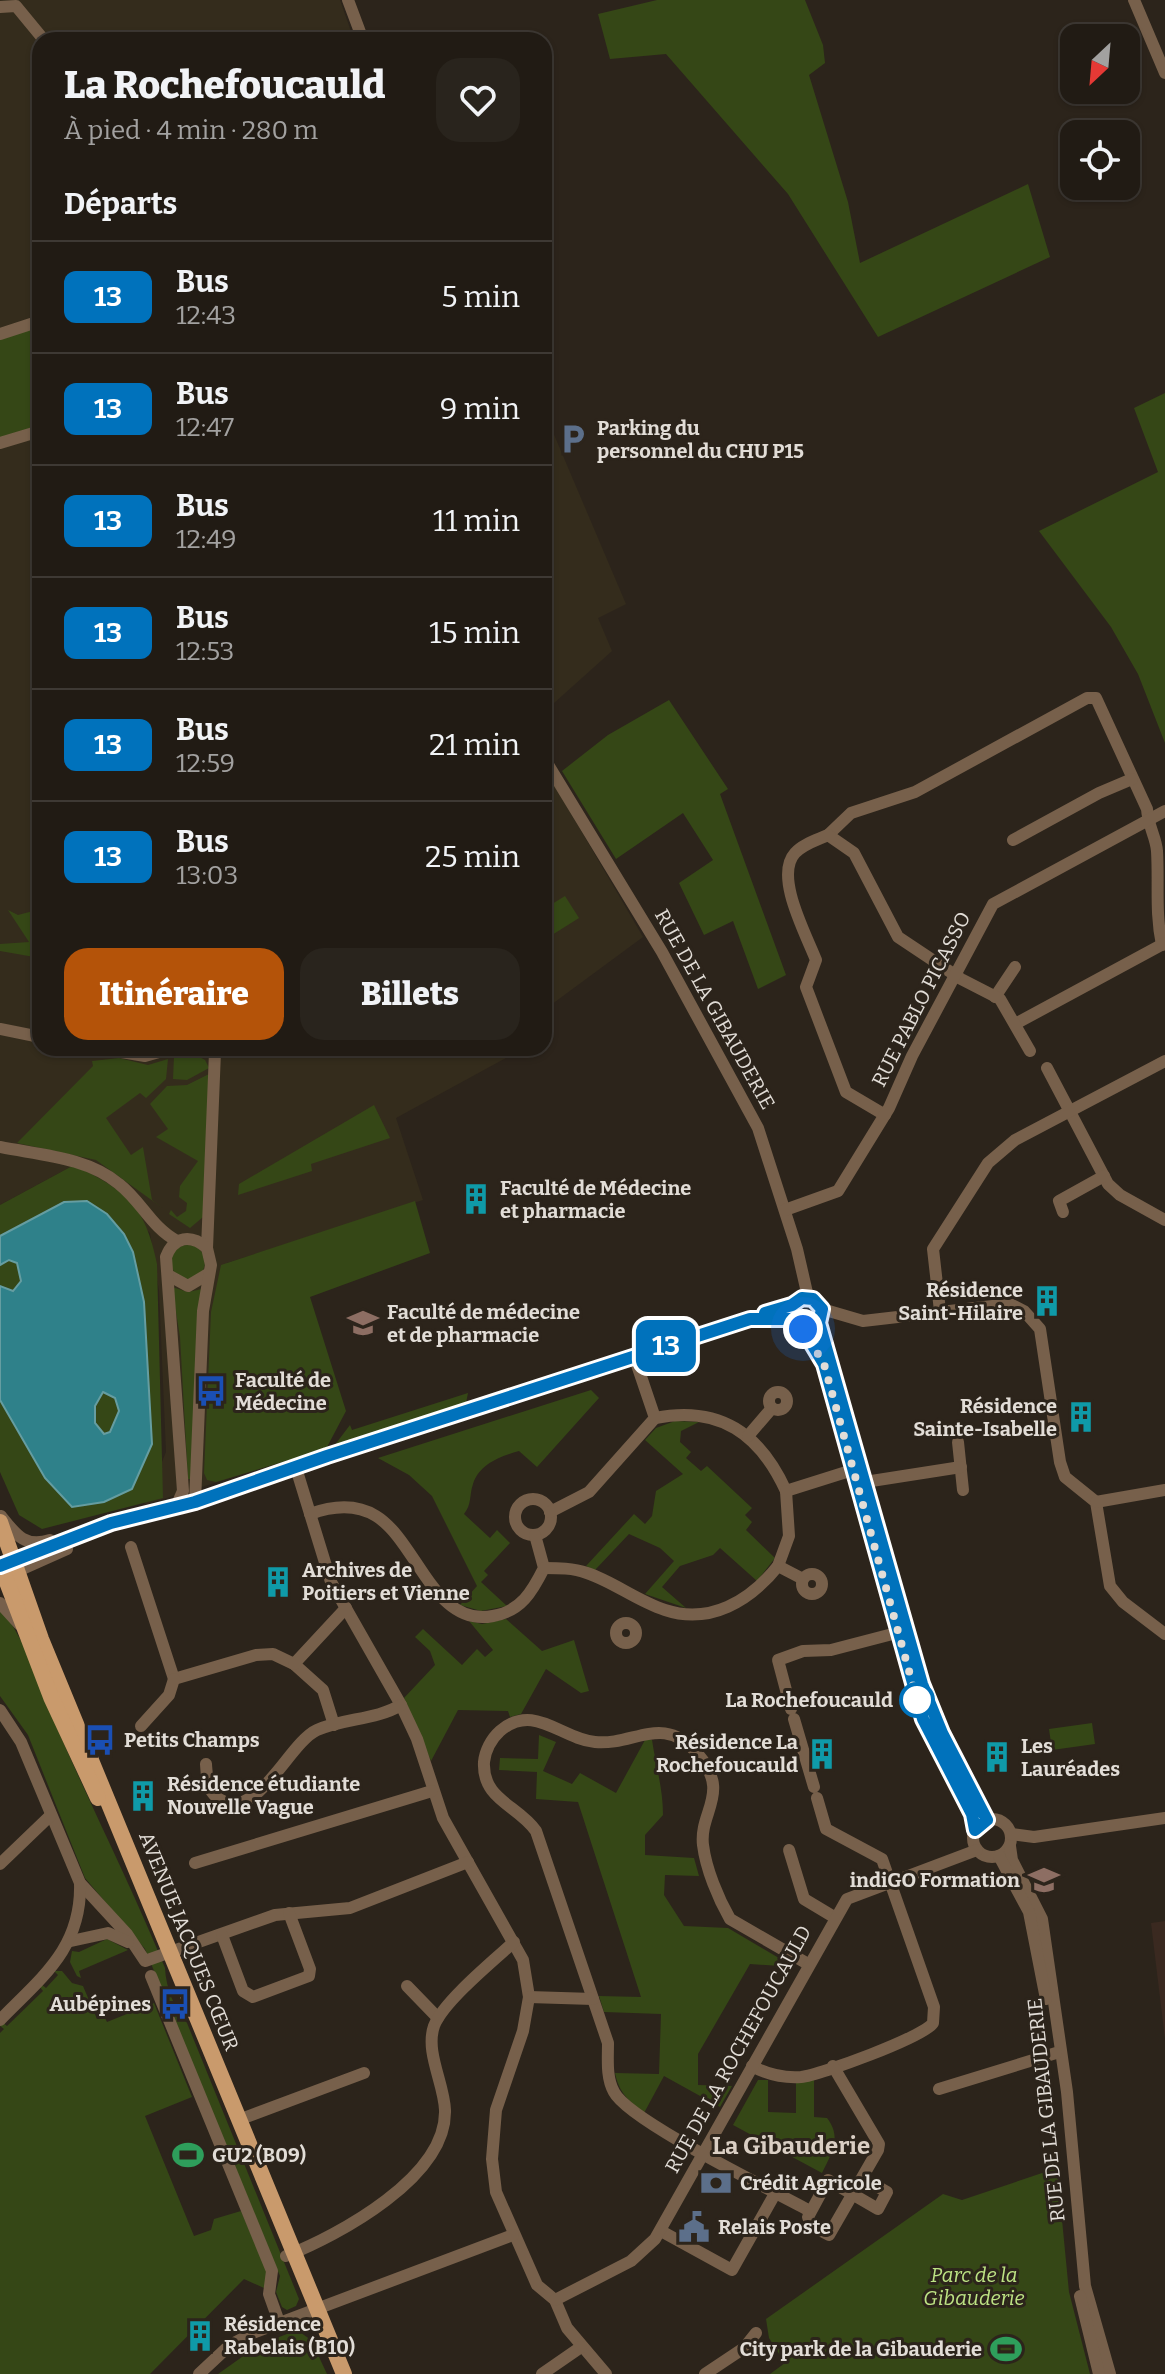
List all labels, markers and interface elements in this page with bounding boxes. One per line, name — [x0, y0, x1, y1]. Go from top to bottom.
north arrow — [1060, 24, 1140, 104]
map controls — [1060, 24, 1140, 200]
button: heart — [436, 58, 520, 142]
text: La Rochefoucauld — [64, 62, 385, 108]
text: À pied · 4 min · 280 m — [64, 115, 318, 146]
button: locate — [1060, 120, 1140, 200]
text: Départs — [64, 186, 177, 222]
text: Bus — [176, 264, 229, 300]
text: 5 min — [441, 279, 520, 315]
text: 13 — [94, 280, 122, 313]
text: 12:43 — [176, 300, 236, 331]
text: Bus — [176, 376, 229, 412]
text: 9 min — [440, 391, 520, 427]
text: 13 — [94, 392, 122, 425]
text: 12:47 — [176, 412, 234, 443]
place label: Parking du personnel du CHU P15 — [597, 416, 804, 463]
parking icon: Parking du personnel du CHU P15 — [556, 422, 590, 456]
text: Bus — [176, 488, 229, 524]
text: 11 min — [433, 503, 520, 539]
text: 13 — [94, 504, 122, 537]
text: 12:49 — [176, 524, 237, 555]
text: Bus — [176, 600, 229, 636]
text: 15 min — [429, 615, 520, 651]
text: 13 — [94, 616, 122, 649]
text: 12:53 — [176, 636, 234, 667]
text: Bus — [176, 712, 229, 748]
text: 21 min — [429, 727, 520, 763]
text: 13 — [94, 728, 122, 761]
text: 12:59 — [176, 748, 235, 779]
text: Bus — [176, 824, 229, 860]
text: 25 min — [425, 839, 520, 875]
text: 13 — [94, 840, 122, 873]
text: 13:03 — [176, 860, 238, 891]
street label: RUE DE LA GIBAUDERIE — [650, 905, 780, 1113]
street label: RUE PABLO PICASSO — [866, 908, 976, 1090]
button: Itinéraire — [64, 948, 284, 1040]
button: Billets — [300, 948, 520, 1040]
place label: Faculté de Médecine et pharmacie — [500, 1176, 691, 1223]
building icon: Faculté de Médecine et pharmacie — [459, 1182, 493, 1216]
place label: Résidence Saint-Hilaire — [898, 1278, 1023, 1325]
building icon: Résidence Saint-Hilaire — [1030, 1284, 1064, 1318]
place label: Faculté de médecine et de pharmacie — [387, 1300, 580, 1347]
school or university icon: Faculté de médecine et de pharmacie — [346, 1306, 380, 1340]
your location — [783, 1309, 823, 1349]
line badge: 13 — [630, 1320, 702, 1372]
text: 13 — [652, 1329, 680, 1362]
place label: Faculté de Médecine — [235, 1368, 331, 1415]
bus stop icon: Faculté de Médecine — [194, 1374, 228, 1408]
place label: Résidence Sainte-Isabelle — [913, 1394, 1057, 1441]
building icon: Résidence Sainte-Isabelle — [1064, 1400, 1098, 1434]
place label: Archives de Poitiers et Vienne — [302, 1558, 470, 1605]
building icon: Archives de Poitiers et Vienne — [261, 1565, 295, 1599]
marker: La Rochefoucauld — [900, 1683, 934, 1717]
place label: La Rochefoucauld — [725, 1688, 893, 1712]
bus stop icon: Petits Champs — [83, 1723, 117, 1757]
place label: Petits Champs — [124, 1728, 260, 1752]
place label: Résidence La Rochefoucauld — [656, 1730, 798, 1777]
place label: Les Lauréades — [1021, 1734, 1120, 1781]
building icon: Résidence La Rochefoucauld — [805, 1737, 839, 1771]
building icon: Les Lauréades — [980, 1740, 1014, 1774]
place label: Résidence étudiante Nouvelle Vague — [167, 1772, 360, 1819]
building icon: Résidence étudiante Nouvelle Vague — [126, 1779, 160, 1813]
street label: AVENUE JACQUES CŒUR — [134, 1828, 244, 2054]
school or university icon: indiGO Formation — [1027, 1863, 1061, 1897]
place label: indiGO Formation — [850, 1868, 1020, 1892]
street label: RUE DE LA ROCHEFOUCAULD — [660, 1921, 816, 2177]
bus stop icon: Aubépines — [158, 1987, 192, 2021]
place label: Aubépines — [50, 1992, 151, 2016]
street label: RUE DE LA GIBAUDERIE — [1022, 1997, 1070, 2223]
district label: La Gibauderie — [712, 2132, 870, 2160]
sports icon: GU2 (B09) — [171, 2138, 205, 2172]
place label: GU2 (B09) — [212, 2143, 306, 2167]
bank icon: Crédit Agricole — [699, 2166, 733, 2200]
place label: Crédit Agricole — [740, 2171, 882, 2195]
public building icon: Relais Poste — [677, 2210, 711, 2244]
place label: Relais Poste — [718, 2215, 831, 2239]
park label: Parc de la Gibauderie — [923, 2263, 1025, 2310]
place label: Résidence Rabelais (B10) — [224, 2312, 355, 2359]
building icon: Résidence Rabelais (B10) — [183, 2319, 217, 2353]
sports icon: City park de la Gibauderie — [989, 2332, 1023, 2366]
place label: City park de la Gibauderie — [739, 2337, 982, 2361]

